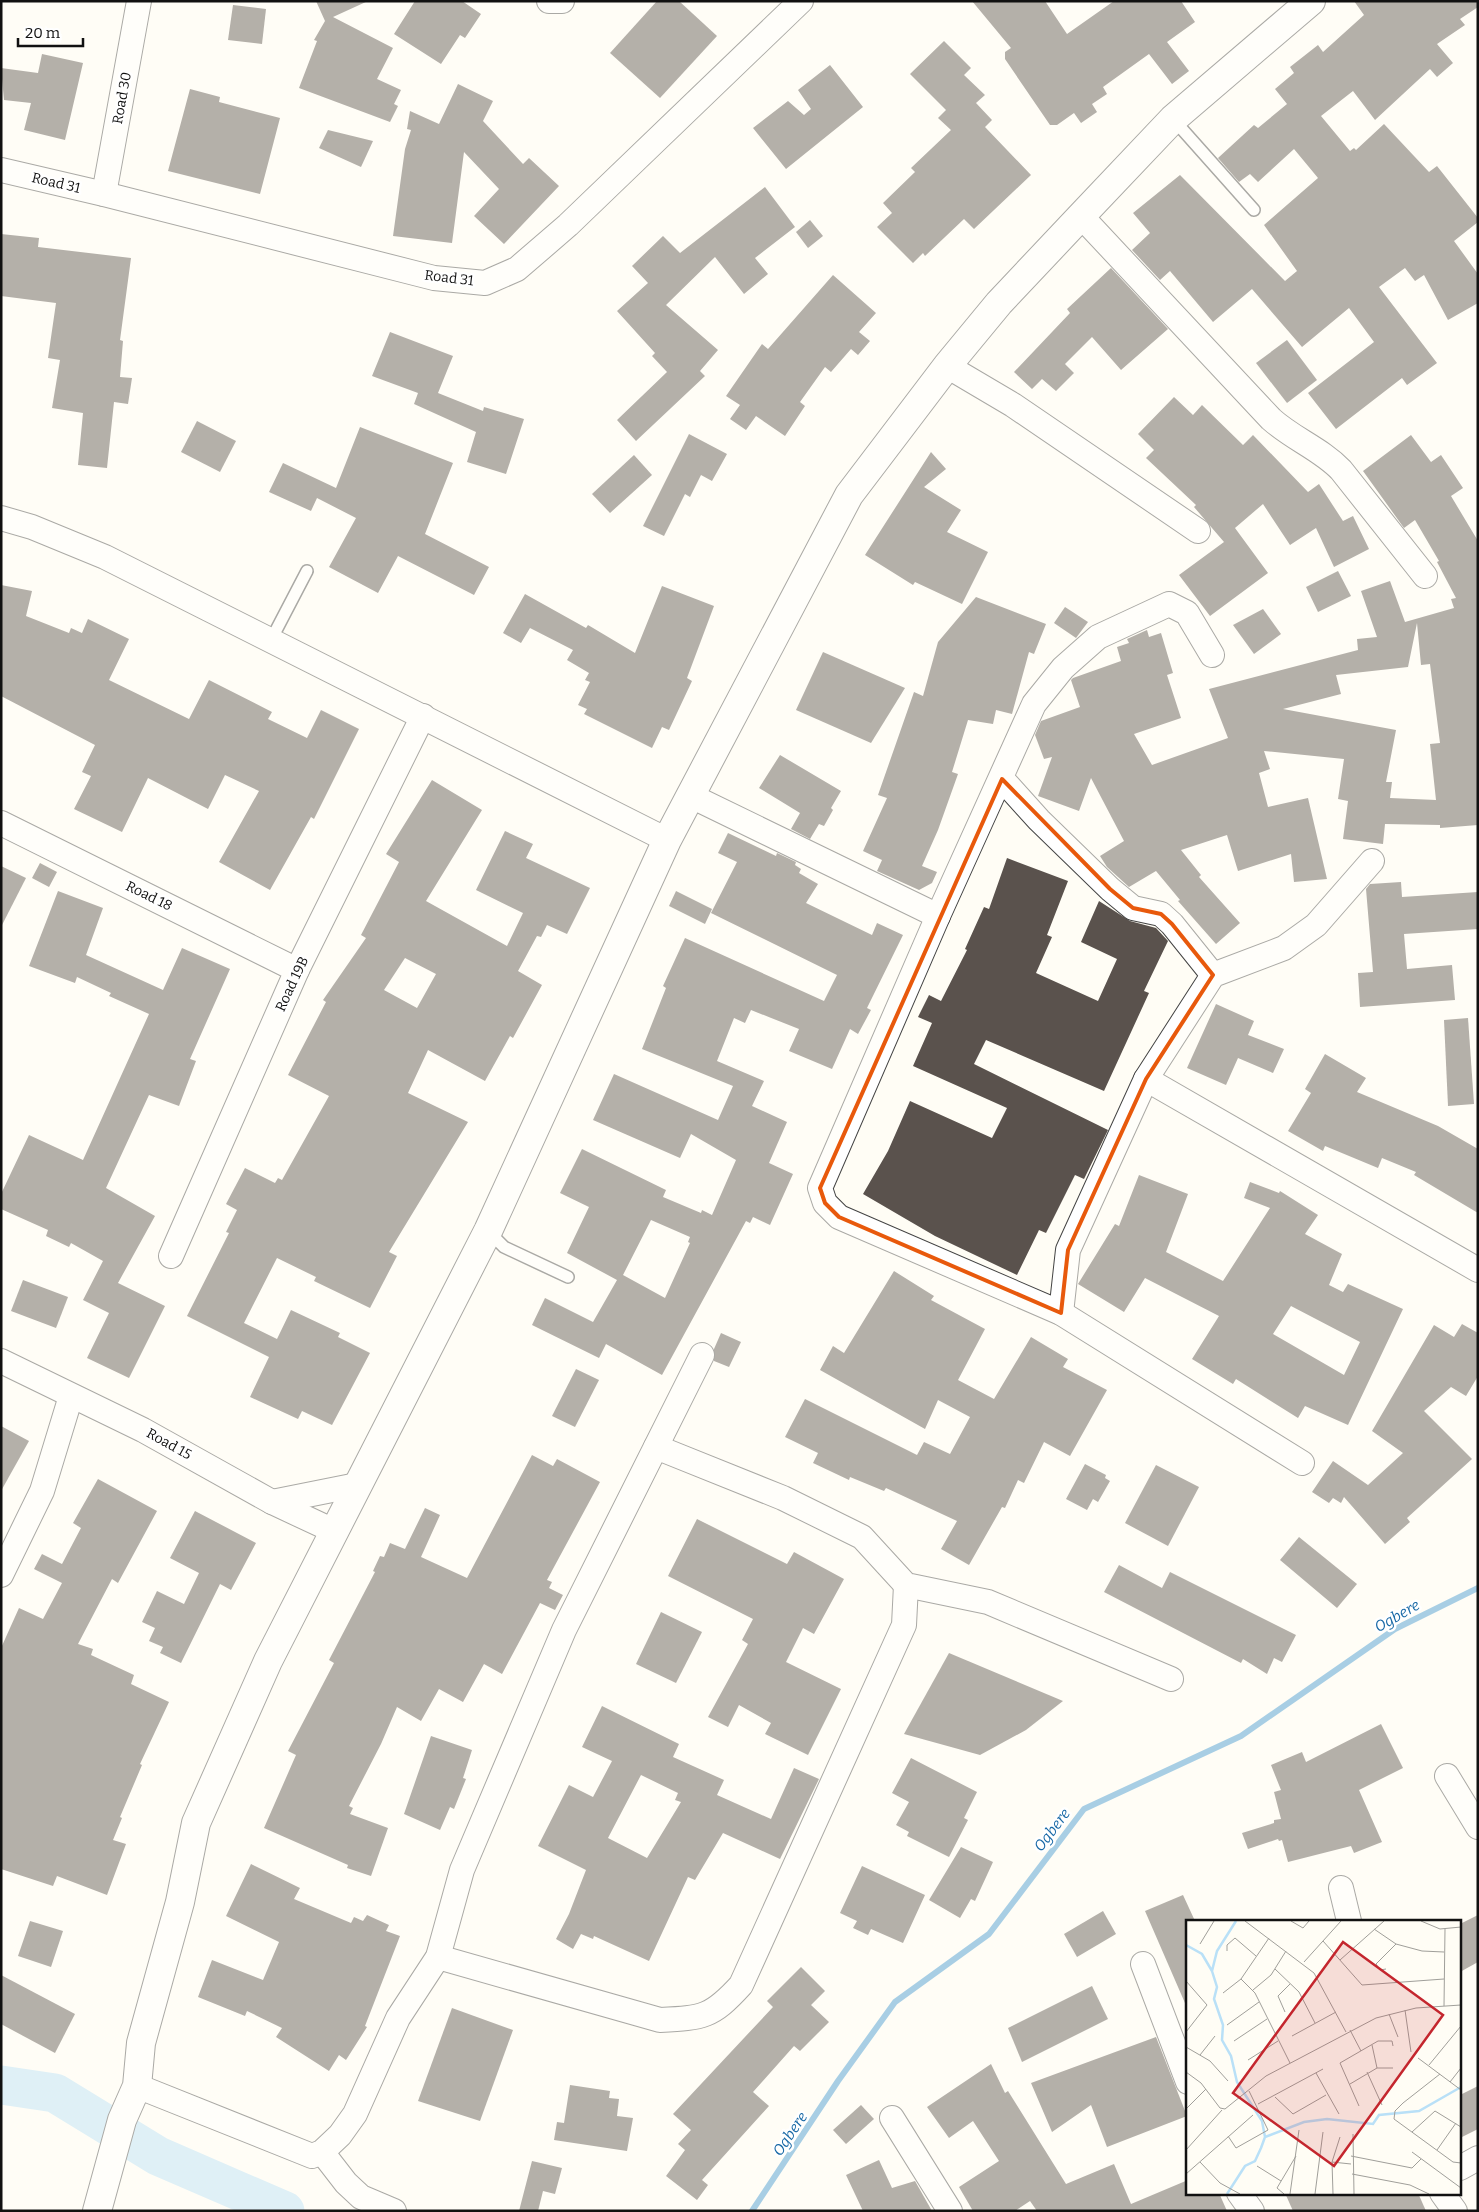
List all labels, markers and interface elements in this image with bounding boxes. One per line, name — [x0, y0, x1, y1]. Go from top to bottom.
scale bar — [18, 15, 82, 47]
text: 20 m — [25, 24, 61, 42]
street label: Road 30 — [109, 71, 135, 125]
street label: Road 31 — [30, 169, 82, 197]
street label: Road 31 — [423, 267, 475, 289]
street label: Road 18 — [123, 877, 175, 915]
street label: Road 19B — [272, 954, 312, 1014]
street label: Road 15 — [143, 1425, 195, 1463]
water label: Ogbere — [1371, 1596, 1423, 1636]
water label: Ogbere — [1030, 1805, 1074, 1855]
inset map — [1186, 1920, 1462, 2194]
water label: Ogbere — [769, 2108, 811, 2159]

